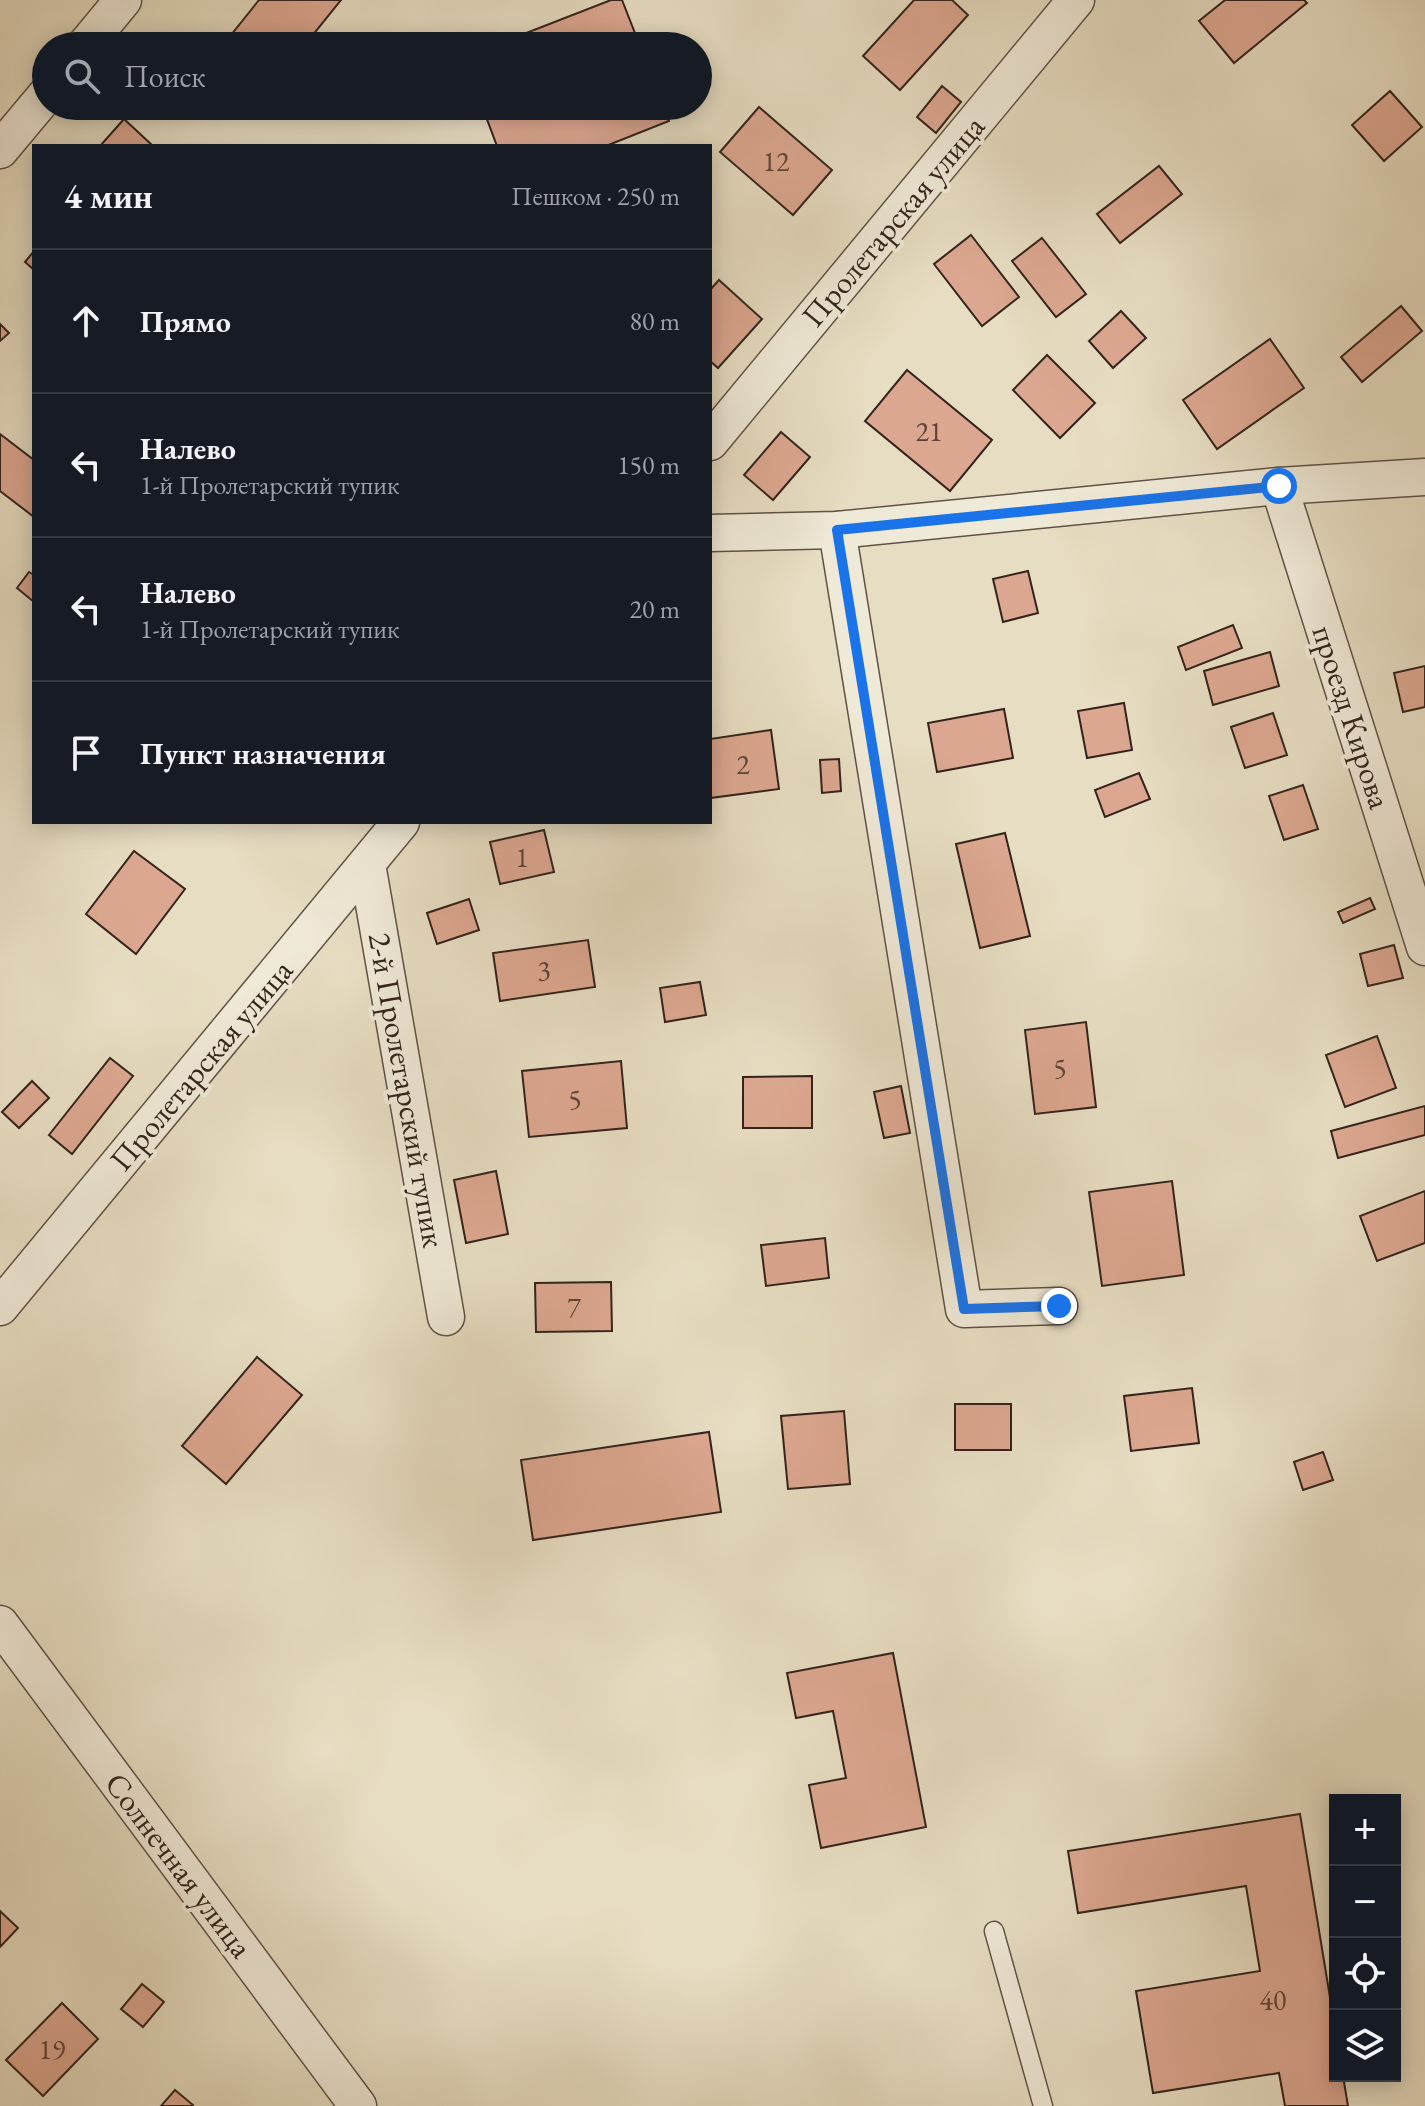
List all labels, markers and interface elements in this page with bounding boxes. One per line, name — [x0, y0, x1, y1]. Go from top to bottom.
search box — [32, 32, 712, 120]
icon: search — [60, 54, 104, 98]
text: Поиск — [124, 57, 206, 96]
street label: Пролетарская улица — [792, 106, 994, 336]
house number: 12 — [763, 143, 790, 179]
text: 4 мин — [64, 174, 153, 218]
text: Пешком · 250 m — [511, 179, 680, 213]
icon: ahead — [64, 299, 108, 343]
text: Прямо — [140, 302, 231, 341]
text: 80 m — [630, 304, 680, 338]
house number: 21 — [916, 413, 942, 449]
text: Налево — [140, 429, 236, 468]
icon: left — [64, 443, 108, 487]
text: 150 m — [617, 448, 680, 482]
text: 1-й Пролетарский тупик — [140, 468, 400, 502]
route start — [1261, 468, 1297, 504]
text: Налево — [140, 573, 236, 612]
icon: left — [64, 587, 108, 631]
text: 20 m — [630, 592, 680, 626]
text: 1-й Пролетарский тупик — [140, 612, 400, 646]
street label: проезд Кирова — [1303, 620, 1401, 814]
icon: arrive — [64, 731, 108, 775]
text: Пункт назначения — [140, 734, 386, 773]
house number: 2 — [736, 746, 750, 782]
house number: 1 — [515, 839, 529, 875]
street label: 2-й Пролетарский тупик — [359, 929, 455, 1251]
street label: Пролетарская улица — [100, 950, 302, 1180]
house number: 3 — [537, 952, 551, 988]
house number: 5 — [1053, 1050, 1067, 1086]
house number: 5 — [568, 1081, 582, 1117]
route end — [1041, 1288, 1077, 1324]
house number: 7 — [567, 1289, 581, 1325]
street label: Солнечная улица — [96, 1764, 263, 1966]
map controls — [1329, 1794, 1401, 2082]
button: + — [1329, 1794, 1401, 1866]
button: − — [1329, 1866, 1401, 1938]
button: locate — [1329, 1938, 1401, 2010]
house number: 40 — [1260, 1982, 1286, 2018]
button: layers — [1329, 2010, 1401, 2082]
house number: 19 — [39, 2031, 65, 2067]

